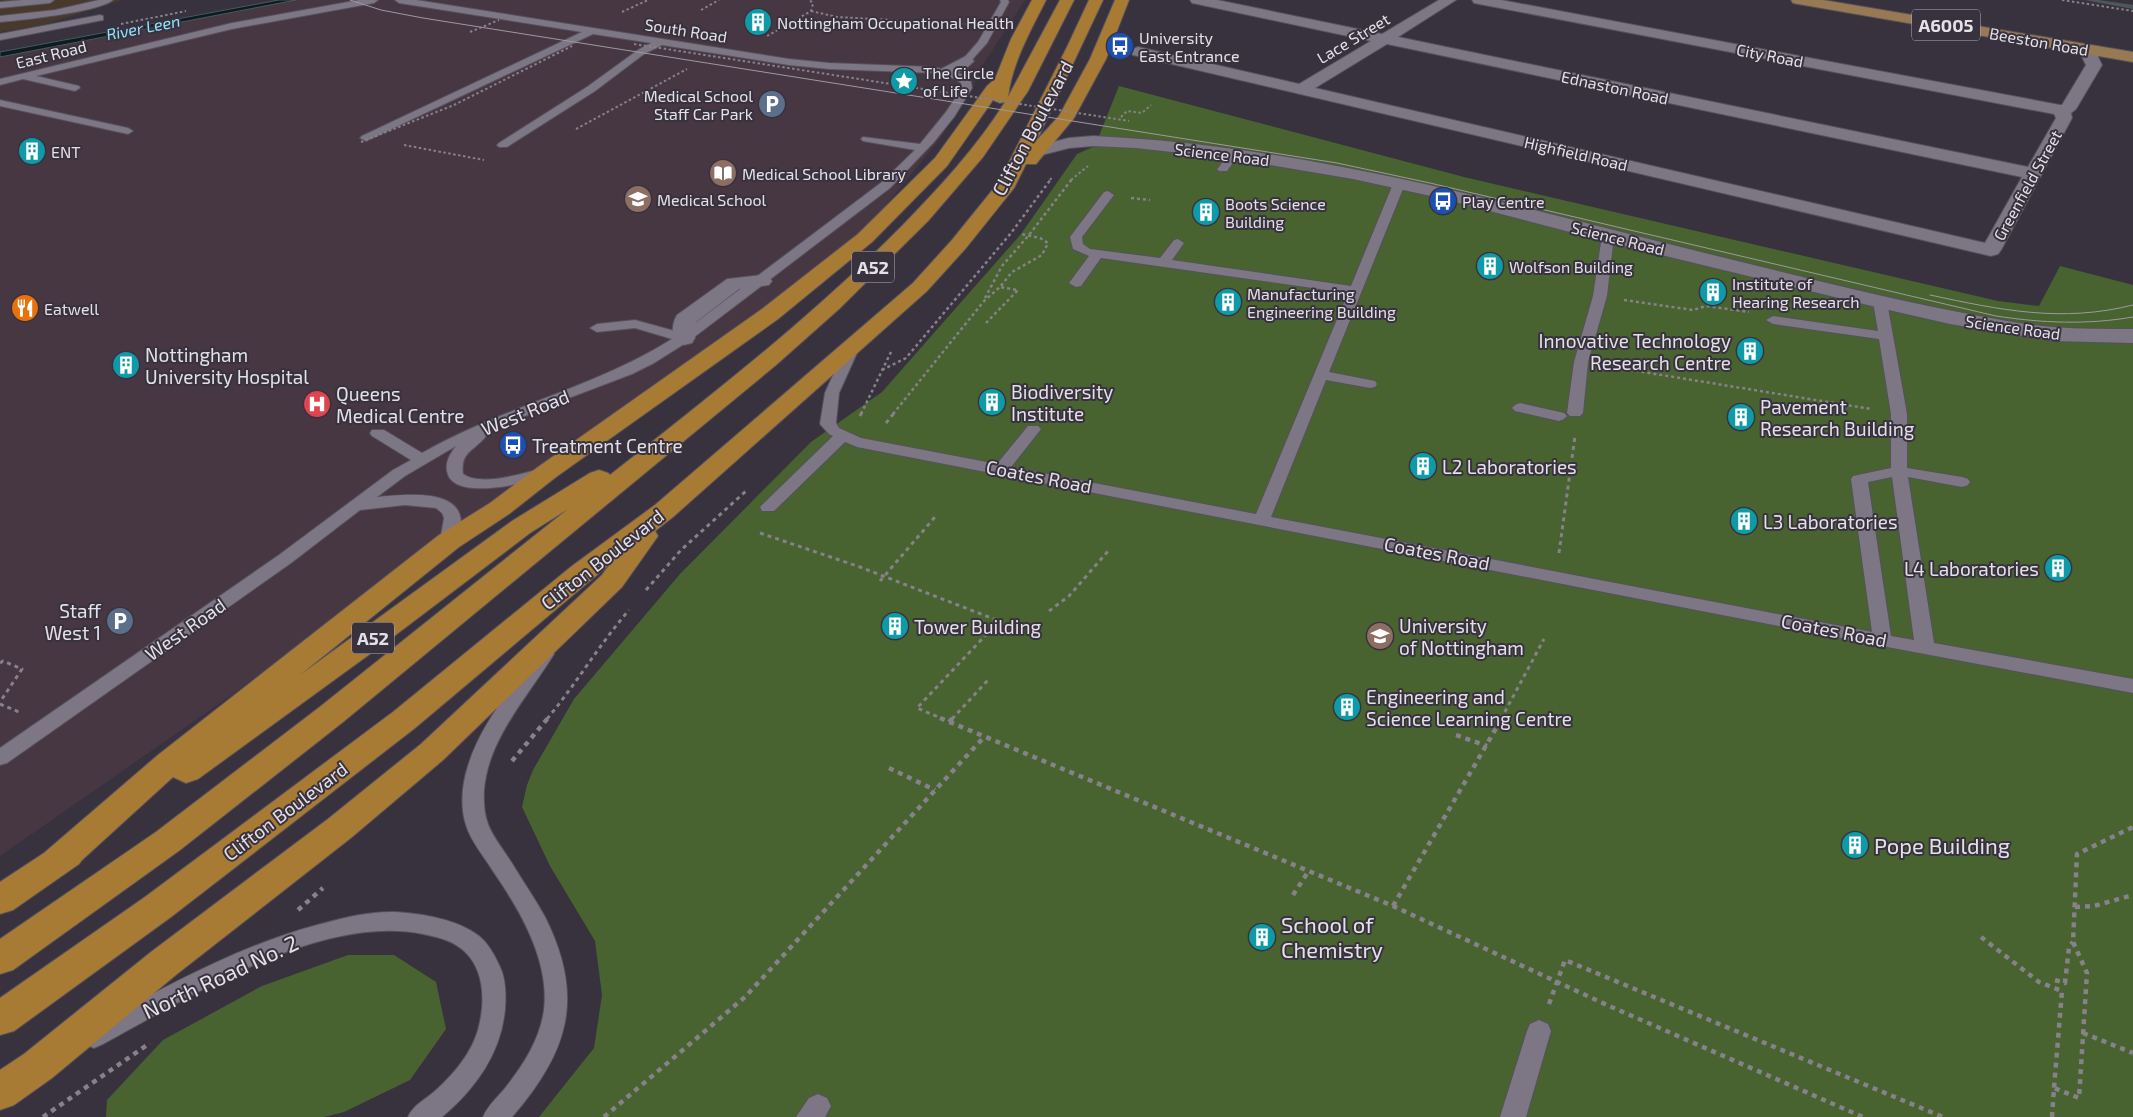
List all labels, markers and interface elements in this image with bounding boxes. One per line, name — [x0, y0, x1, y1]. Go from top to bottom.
building icon: Nottingham Occupational Health — [743, 7, 773, 37]
street label: Lace Street — [1313, 9, 1393, 67]
road number: A6005 — [1912, 10, 1980, 40]
water label: River Leen — [104, 11, 182, 43]
place label: Nottingham Occupational Health — [777, 13, 1014, 32]
street label: South Road — [644, 14, 728, 46]
street label: Beeston Road — [1988, 23, 2090, 59]
place label: University East Entrance — [1139, 28, 1240, 65]
bus stop icon: University East Entrance — [1105, 31, 1135, 61]
street label: East Road — [14, 36, 88, 72]
street label: City Road — [1735, 39, 1805, 71]
street label: Clifton Boulevard — [987, 57, 1077, 199]
place label: The Circle of Life — [923, 63, 994, 100]
place icon: The Circle of Life — [889, 66, 919, 96]
street label: Ednaston Road — [1560, 66, 1670, 108]
place label: Medical School Staff Car Park — [644, 86, 753, 123]
parking icon: Medical School Staff Car Park — [757, 89, 787, 119]
street label: Greenfield Street — [1989, 127, 2065, 243]
street label: Highfield Road — [1522, 132, 1630, 174]
building icon: ENT — [17, 136, 47, 166]
street label: Science Road — [1174, 139, 1270, 169]
place label: ENT — [51, 142, 81, 161]
library icon: Medical School Library — [708, 158, 738, 188]
place label: Medical School Library — [742, 164, 906, 183]
school or university icon: Medical School — [623, 184, 653, 214]
bus stop icon: Play Centre — [1428, 186, 1458, 216]
place label: Medical School — [657, 190, 767, 209]
place label: Play Centre — [1462, 192, 1545, 211]
place label: Boots Science Building — [1225, 194, 1326, 231]
building icon: Boots Science Building — [1191, 197, 1221, 227]
street label: Science Road — [1569, 217, 1667, 259]
building icon: Wolfson Building — [1475, 251, 1505, 281]
road number: A52 — [852, 252, 894, 282]
place label: Wolfson Building — [1509, 257, 1633, 276]
place label: Institute of Hearing Research — [1732, 274, 1859, 311]
building icon: Institute of Hearing Research — [1698, 277, 1728, 307]
place label: Manufacturing Engineering Building — [1247, 284, 1396, 321]
building icon: Manufacturing Engineering Building — [1213, 287, 1243, 317]
restaurant icon: Eatwell — [10, 293, 40, 323]
place label: Eatwell — [44, 299, 99, 318]
street label: Science Road — [1964, 311, 2062, 343]
place label: Innovative Technology Research Centre — [1539, 329, 1731, 374]
building icon: Innovative Technology Research Centre — [1735, 336, 1765, 366]
place label: Nottingham University Hospital — [145, 343, 309, 388]
building icon: Nottingham University Hospital — [111, 350, 141, 380]
place label: Biodiversity Institute — [1011, 380, 1113, 425]
place label: Queens Medical Centre — [336, 382, 464, 427]
street label: West Road — [478, 384, 572, 440]
building icon: Biodiversity Institute — [977, 387, 1007, 417]
hospital icon: Queens Medical Centre — [302, 389, 332, 419]
place label: Pavement Research Building — [1760, 395, 1915, 440]
building icon: Pavement Research Building — [1726, 402, 1756, 432]
bus stop icon: Treatment Centre — [498, 430, 528, 460]
place label: Treatment Centre — [532, 434, 683, 457]
building icon: L2 Laboratories — [1408, 451, 1438, 481]
street label: Coates Road — [984, 454, 1094, 498]
place label: L2 Laboratories — [1442, 455, 1577, 478]
street label: Clifton Boulevard — [536, 504, 668, 614]
building icon: L3 Laboratories — [1729, 506, 1759, 536]
place label: L3 Laboratories — [1763, 510, 1898, 533]
street label: Coates Road — [1382, 531, 1492, 575]
building icon: L4 Laboratories — [2043, 553, 2073, 583]
place label: L4 Laboratories — [1904, 557, 2039, 580]
street label: West Road — [140, 593, 230, 665]
place label: Staff West 1 — [44, 599, 101, 644]
parking icon: Staff West 1 — [105, 606, 135, 636]
street label: Coates Road — [1779, 608, 1889, 652]
building icon: Tower Building — [880, 611, 910, 641]
place label: University of Nottingham — [1399, 614, 1524, 659]
place label: Tower Building — [914, 615, 1042, 638]
school or university icon: University of Nottingham — [1365, 621, 1395, 651]
road number: A52 — [352, 622, 394, 654]
place label: Engineering and Science Learning Centre — [1366, 685, 1572, 730]
building icon: Engineering and Science Learning Centre — [1332, 692, 1362, 722]
street label: Clifton Boulevard — [218, 757, 352, 865]
building icon: Pope Building — [1840, 830, 1870, 860]
place label: Pope Building — [1874, 832, 2010, 858]
place label: School of Chemistry — [1281, 911, 1383, 962]
building icon: School of Chemistry — [1247, 922, 1277, 952]
street label: North Road No. 2 — [138, 929, 302, 1023]

